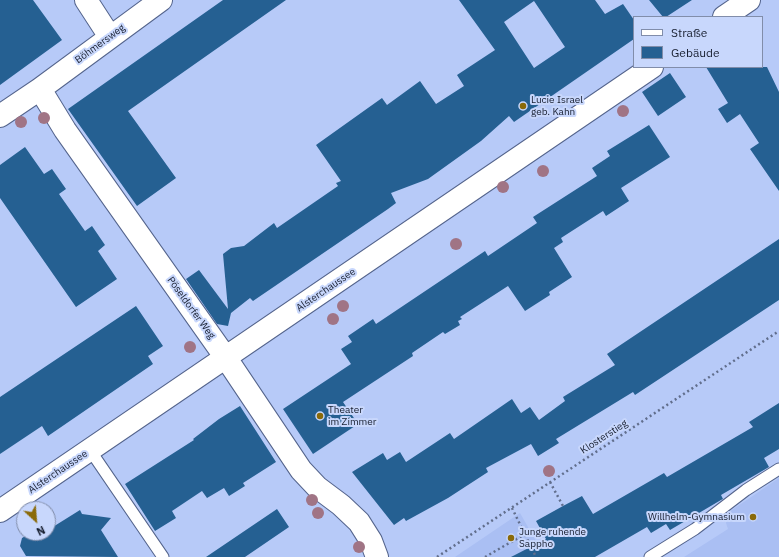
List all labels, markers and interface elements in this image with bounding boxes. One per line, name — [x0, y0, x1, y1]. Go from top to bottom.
legend — [633, 16, 763, 68]
street label: Böhmersweg — [73, 22, 127, 66]
text: Straße — [671, 25, 707, 40]
text: Gebäude — [671, 45, 720, 60]
place label: Lucie Israel geb. Kahn — [531, 94, 583, 118]
marker: Lucie Israel geb. Kahn — [518, 101, 528, 111]
street label: Alsterchaussee — [294, 266, 358, 314]
street label: Pöseldorfer Weg — [164, 275, 218, 341]
place label: Theater im Zimmer — [328, 404, 377, 428]
marker: Theater im Zimmer — [315, 411, 325, 421]
street label: Klosterstieg — [578, 417, 630, 457]
street label: Alsterchaussee — [26, 448, 90, 496]
north arrow — [16, 501, 56, 541]
place label: Willhelm-Gymnasium — [648, 511, 745, 523]
marker: Willhelm-Gymnasium — [748, 512, 758, 522]
text: N — [34, 523, 47, 539]
place label: Junge ruhende Sappho — [519, 526, 586, 550]
marker: Junge ruhende Sappho — [506, 533, 516, 543]

